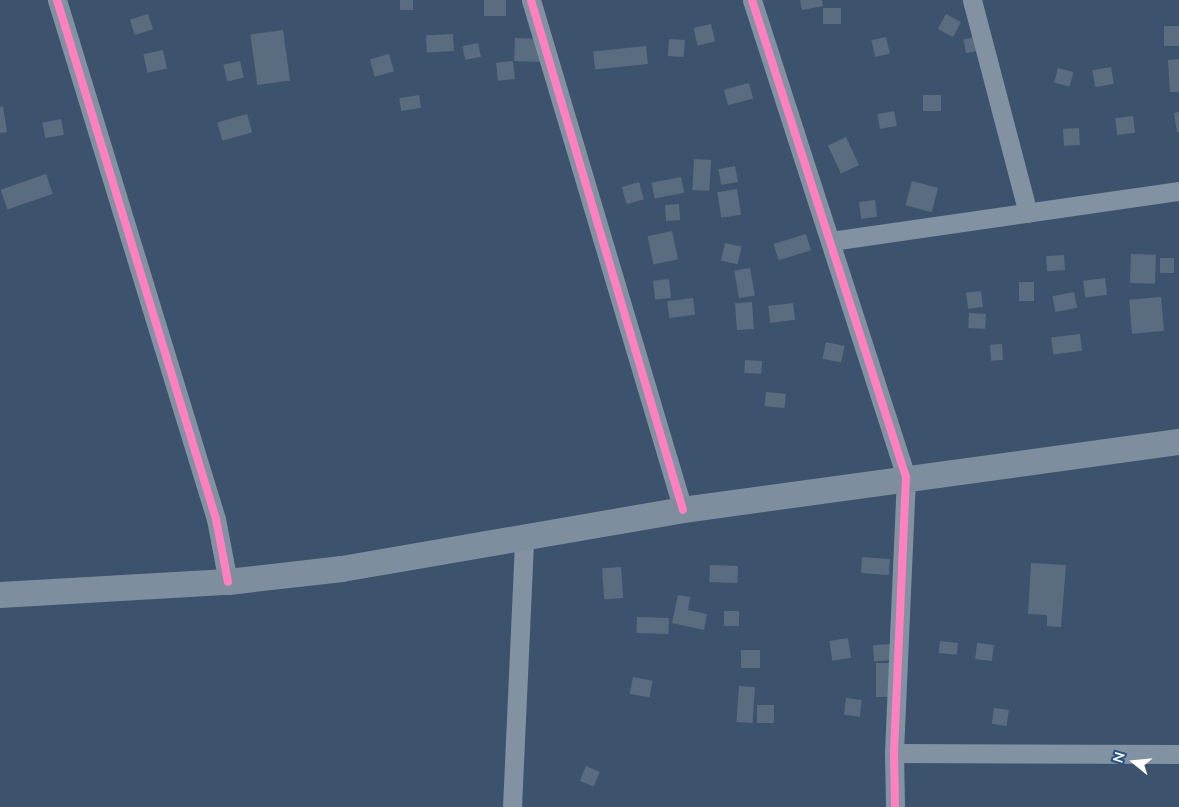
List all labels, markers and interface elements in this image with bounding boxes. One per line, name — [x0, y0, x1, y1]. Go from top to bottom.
north arrow — [1109, 737, 1159, 787]
text: N — [1109, 750, 1130, 765]

